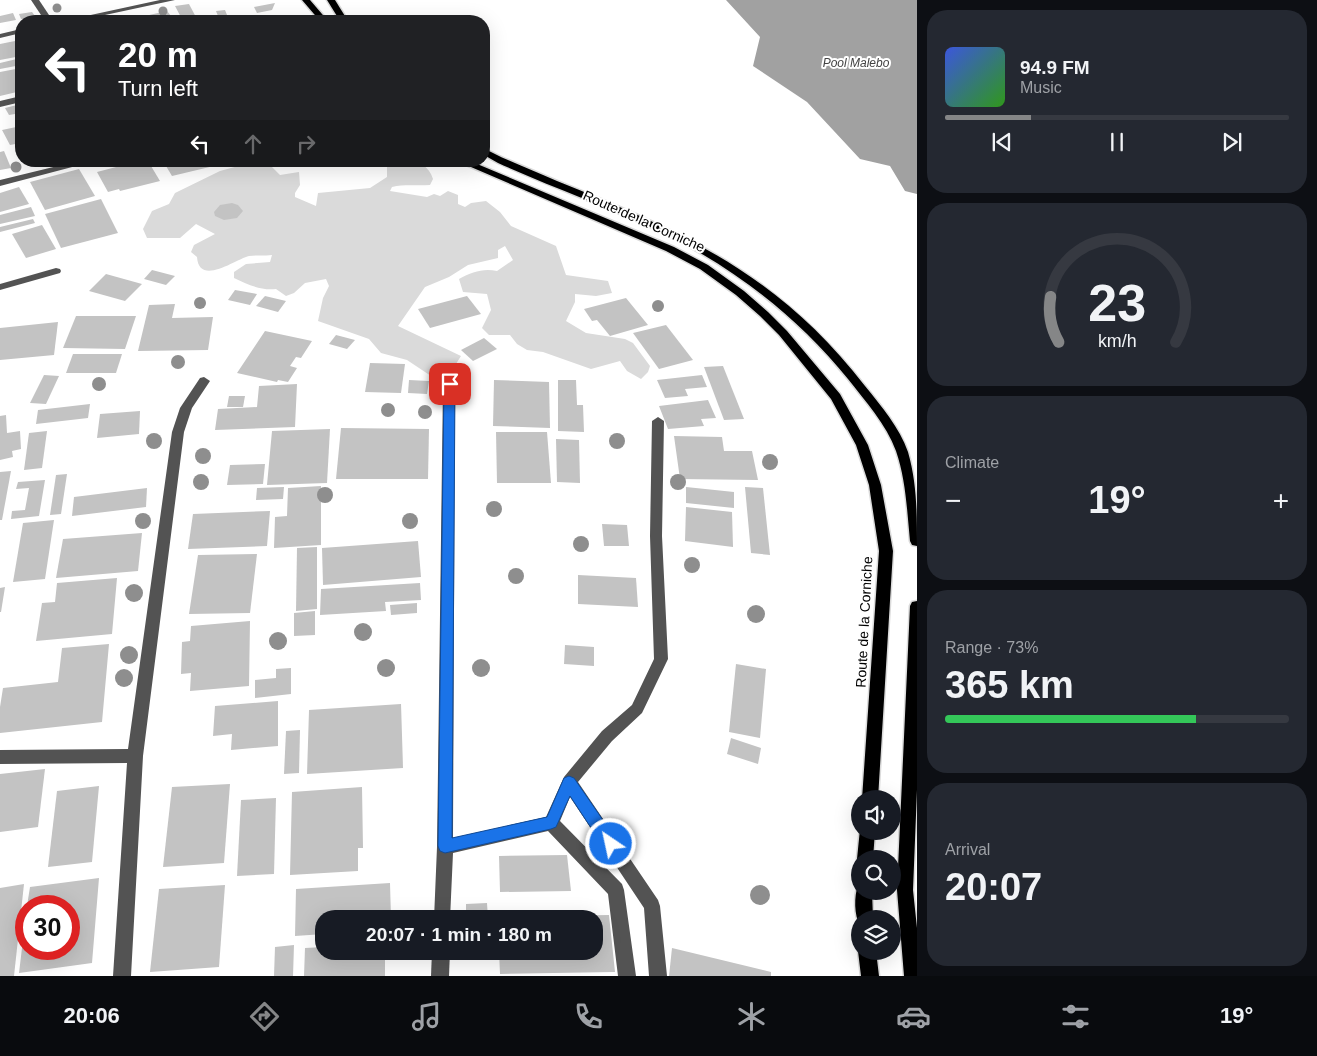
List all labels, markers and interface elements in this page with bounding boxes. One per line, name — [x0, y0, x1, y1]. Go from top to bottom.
icon: left — [35, 35, 100, 100]
text: 20 m — [118, 35, 198, 74]
water label: Pool Malebo — [823, 56, 890, 70]
text: 94.9 FM — [1020, 57, 1090, 78]
text: Turn left — [118, 76, 198, 101]
text: Music — [1020, 79, 1062, 96]
icon: previous — [988, 128, 1016, 156]
icon: pause — [1103, 128, 1131, 156]
icon: next — [1218, 128, 1246, 156]
icon: left — [186, 130, 214, 158]
icon: ahead — [239, 130, 267, 158]
icon: right — [292, 130, 320, 158]
street label: Route de la Corniche — [581, 187, 708, 255]
text: 23 — [1088, 274, 1146, 332]
text: km/h — [1098, 331, 1136, 351]
pin — [429, 363, 471, 405]
icon: arrive — [436, 370, 464, 398]
text: Climate — [945, 454, 999, 471]
text: 19° — [1088, 479, 1146, 521]
text: − — [945, 485, 961, 516]
text: + — [1273, 485, 1289, 516]
street label: Route de la Corniche — [853, 556, 875, 688]
text: Range · 73% — [945, 639, 1038, 656]
text: 365 km — [945, 664, 1074, 706]
map controls — [851, 790, 901, 960]
button: sound — [851, 790, 901, 840]
position arrow — [584, 817, 636, 869]
text: Arrival — [945, 841, 990, 858]
button: search — [851, 850, 901, 900]
text: 20:07 — [945, 866, 1042, 908]
speed limit sign: 30 — [15, 895, 80, 960]
button: layers — [851, 910, 901, 960]
text: 20:07 · 1 min · 180 m — [366, 924, 552, 945]
icon: directions — [247, 999, 282, 1034]
icon: music — [409, 999, 444, 1034]
icon: phone — [571, 999, 606, 1034]
icon: climate — [734, 999, 769, 1034]
icon: car — [896, 999, 931, 1034]
icon: filters — [1058, 999, 1093, 1034]
text: 20:06 — [64, 1003, 120, 1028]
text: 19° — [1220, 1003, 1253, 1028]

